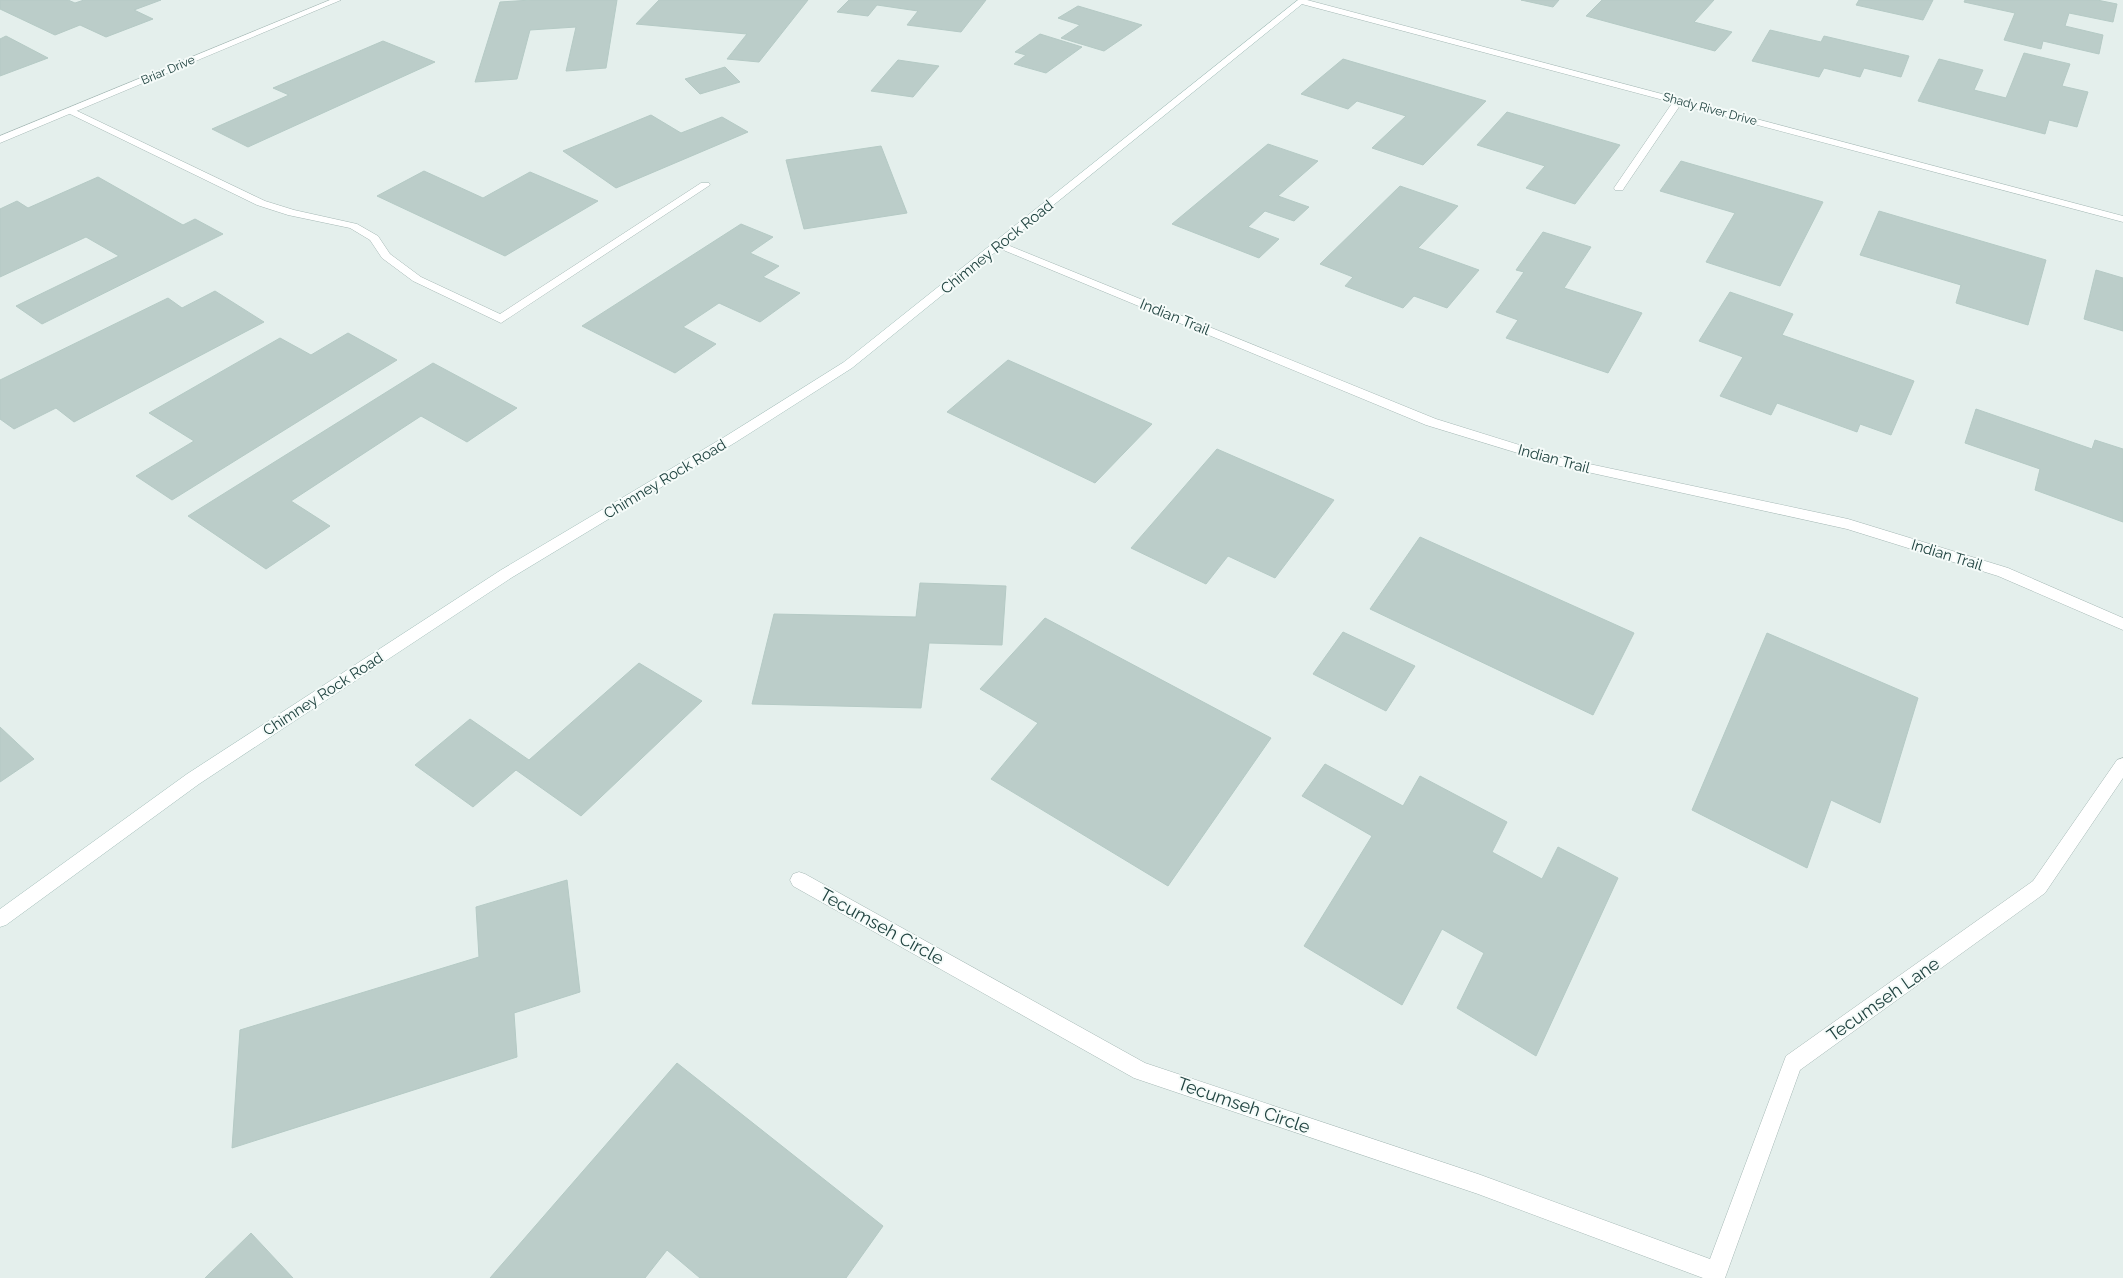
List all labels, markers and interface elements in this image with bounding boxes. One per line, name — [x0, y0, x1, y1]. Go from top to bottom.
street label: Briar Drive — [139, 52, 197, 88]
street label: Shady River Drive — [1661, 90, 1759, 128]
street label: Chimney Rock Road — [937, 196, 1057, 298]
street label: Indian Trail — [1137, 295, 1213, 340]
street label: Chimney Rock Road — [601, 435, 729, 523]
street label: Indian Trail — [1516, 441, 1593, 477]
street label: Indian Trail — [1909, 536, 1986, 575]
street label: Chimney Rock Road — [260, 648, 386, 740]
street label: Tecumseh Circle — [816, 883, 948, 969]
street label: Tecumseh Lane — [1823, 952, 1944, 1046]
street label: Tecumseh Circle — [1175, 1073, 1313, 1138]

